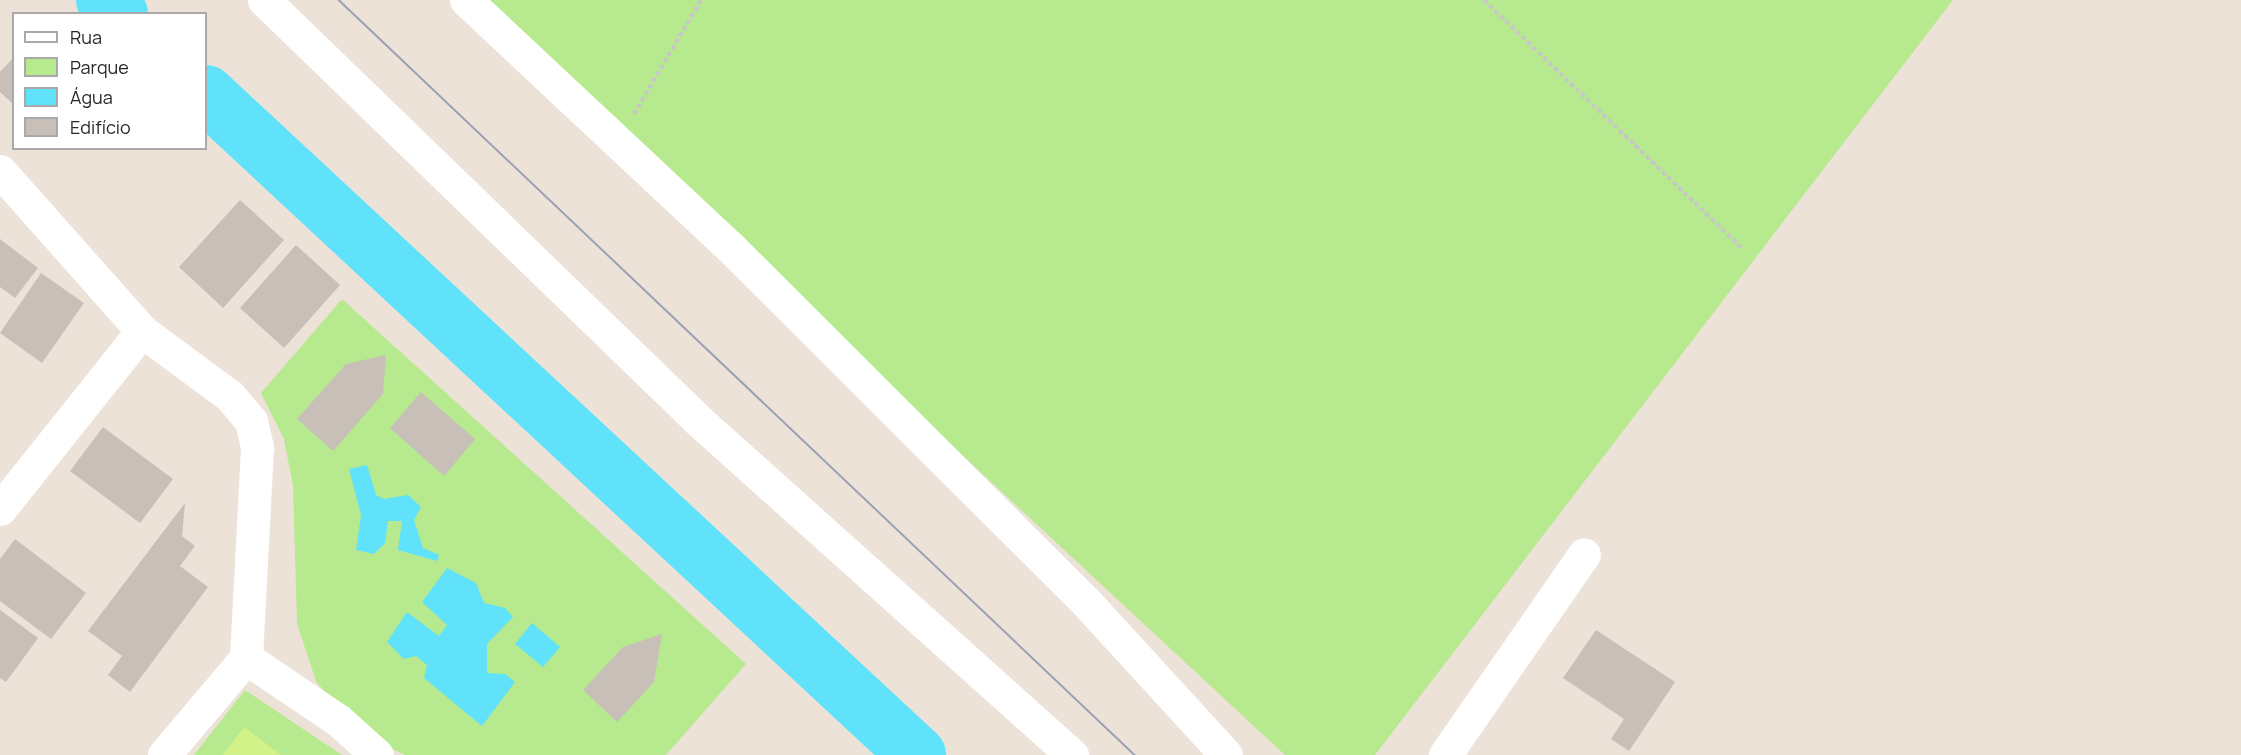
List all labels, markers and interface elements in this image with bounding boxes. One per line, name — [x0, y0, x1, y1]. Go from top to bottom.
legend — [12, 12, 207, 150]
text: Rua — [70, 25, 102, 49]
text: Parque — [70, 55, 129, 79]
text: Água — [70, 85, 113, 109]
text: Edifício — [70, 115, 131, 139]

